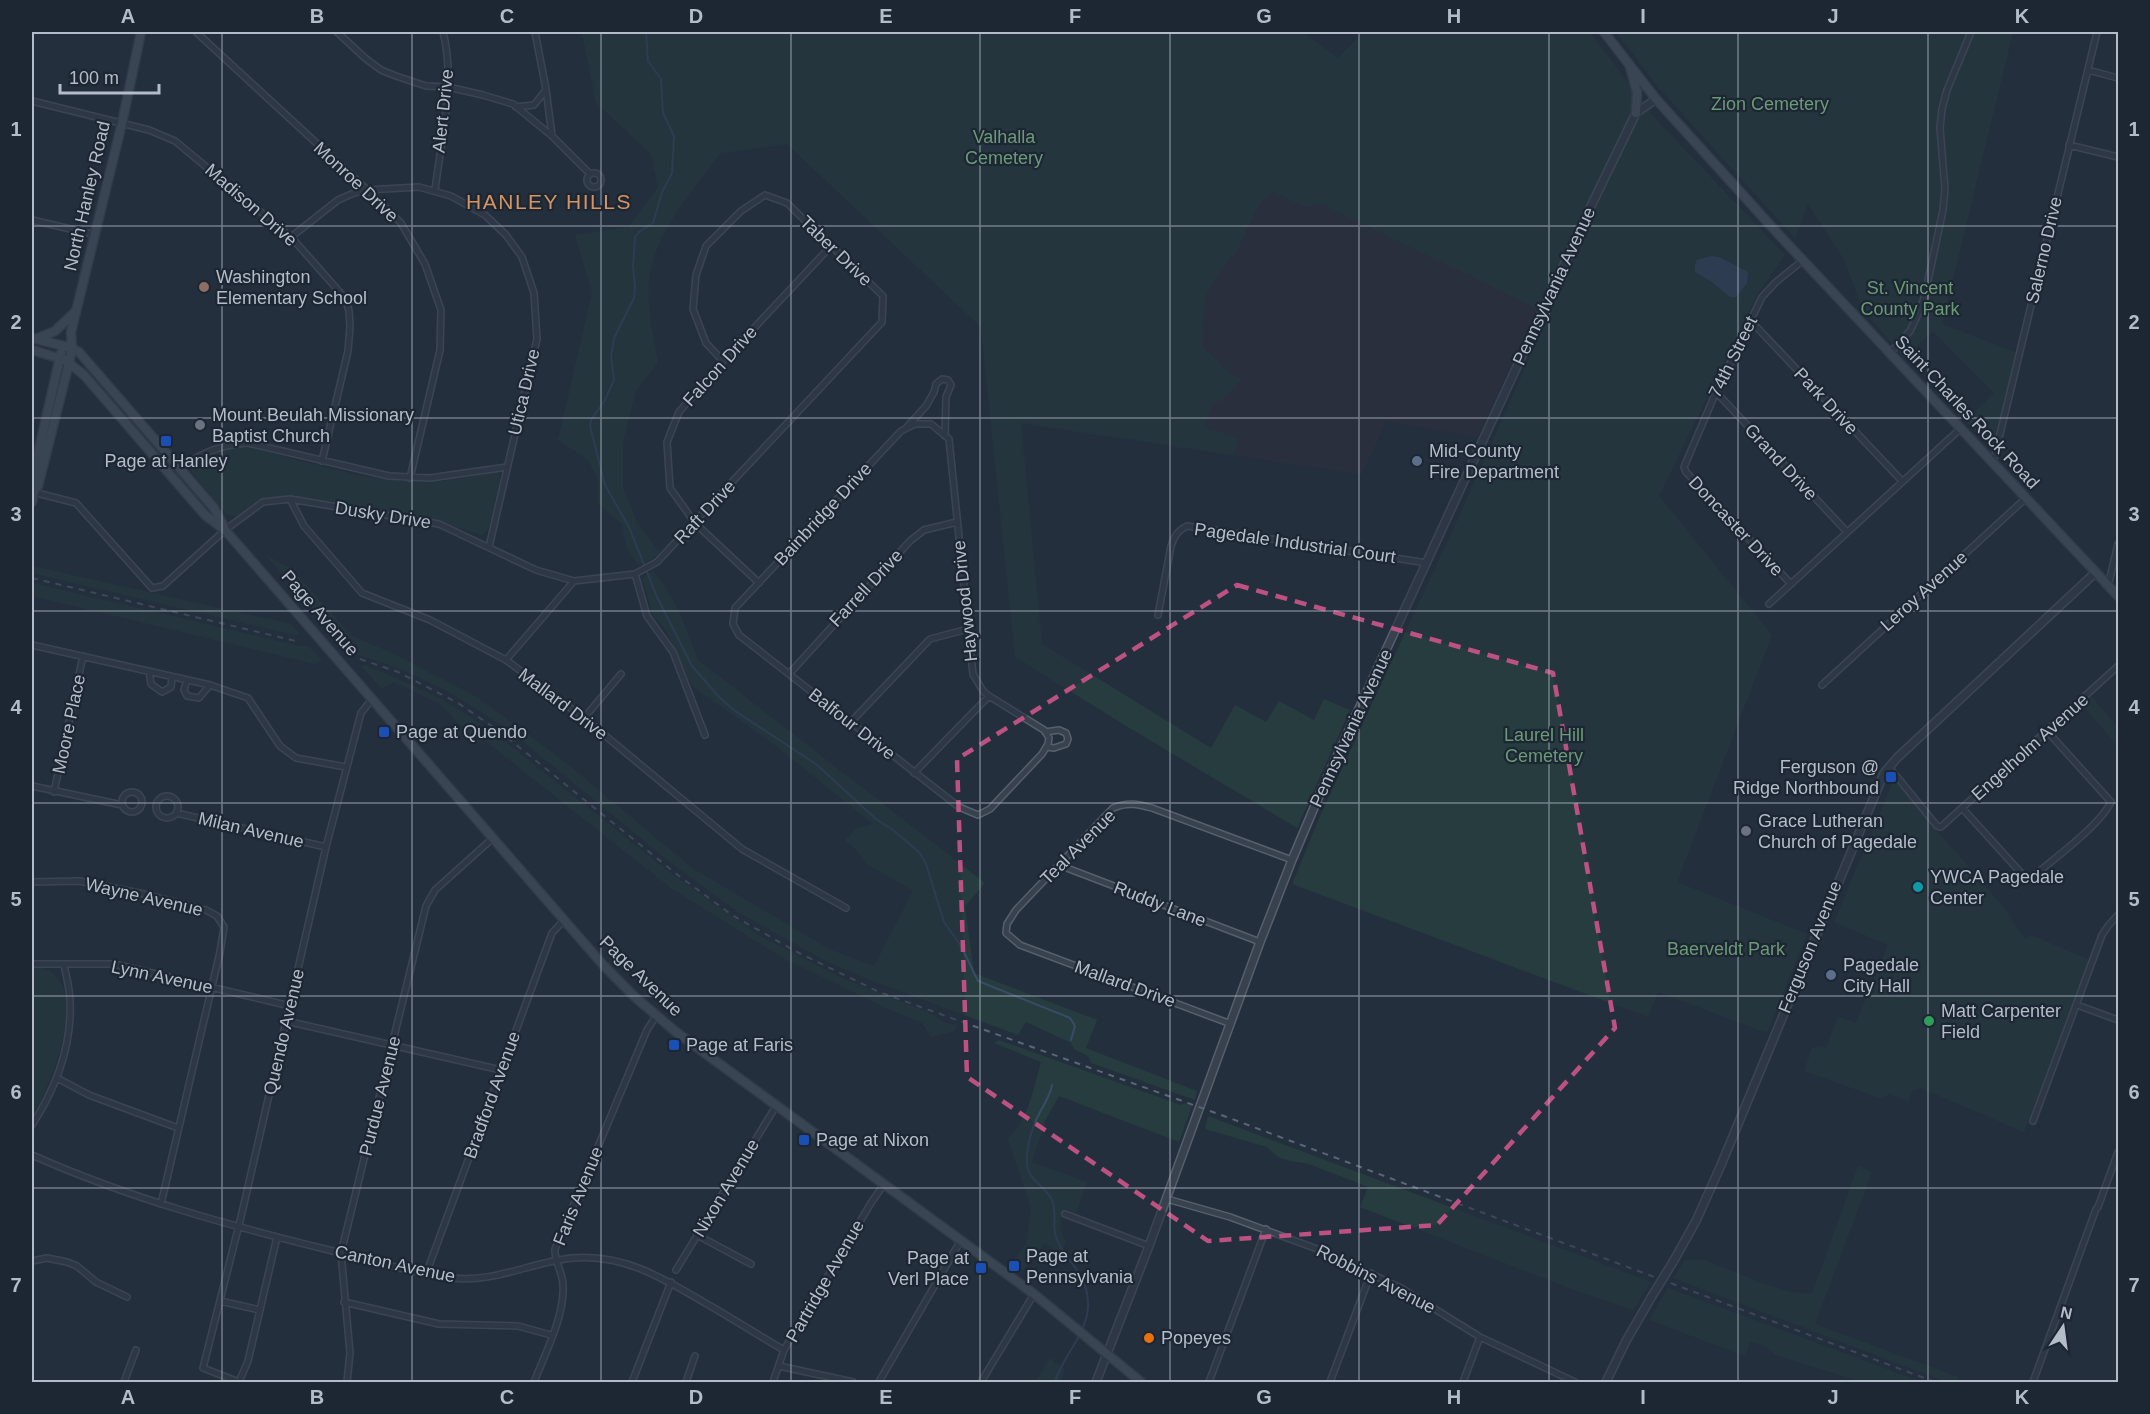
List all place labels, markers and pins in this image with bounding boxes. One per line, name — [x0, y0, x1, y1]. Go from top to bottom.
place label: Washington Elementary School — [216, 267, 367, 308]
marker: Washington Elementary School — [197, 280, 211, 294]
place label: Mount Beulah Missionary Baptist Church — [212, 405, 414, 446]
marker: Mount Beulah Missionary Baptist Church — [193, 418, 207, 432]
marker: Page at Hanley — [159, 434, 173, 448]
place label: Mid-County Fire Department — [1429, 441, 1559, 482]
place label: Page at Hanley — [104, 451, 228, 471]
marker: Mid-County Fire Department — [1410, 454, 1424, 468]
place label: Page at Quendo — [396, 722, 527, 742]
marker: Page at Quendo — [377, 725, 391, 739]
place label: Ferguson @ Ridge Northbound — [1733, 757, 1879, 798]
marker: Ferguson @ Ridge Northbound — [1884, 770, 1898, 784]
place label: Grace Lutheran Church of Pagedale — [1758, 811, 1917, 852]
marker: Grace Lutheran Church of Pagedale — [1739, 824, 1753, 838]
place label: YWCA Pagedale Center — [1930, 867, 2064, 908]
marker: YWCA Pagedale Center — [1911, 880, 1925, 894]
place label: Pagedale City Hall — [1843, 955, 1919, 996]
marker: Pagedale City Hall — [1824, 968, 1838, 982]
place label: Matt Carpenter Field — [1941, 1001, 2061, 1042]
marker: Matt Carpenter Field — [1922, 1014, 1936, 1028]
place label: Page at Faris — [686, 1035, 793, 1055]
marker: Page at Faris — [667, 1038, 681, 1052]
place label: Page at Nixon — [816, 1130, 929, 1150]
marker: Page at Nixon — [797, 1133, 811, 1147]
place label: Page at Pennsylvania — [1026, 1246, 1134, 1287]
place label: Page at Verl Place — [888, 1248, 969, 1289]
marker: Page at Pennsylvania — [1007, 1259, 1021, 1273]
marker: Page at Verl Place — [974, 1261, 988, 1275]
place label: Popeyes — [1161, 1328, 1231, 1348]
marker: Popeyes — [1142, 1331, 1156, 1345]

